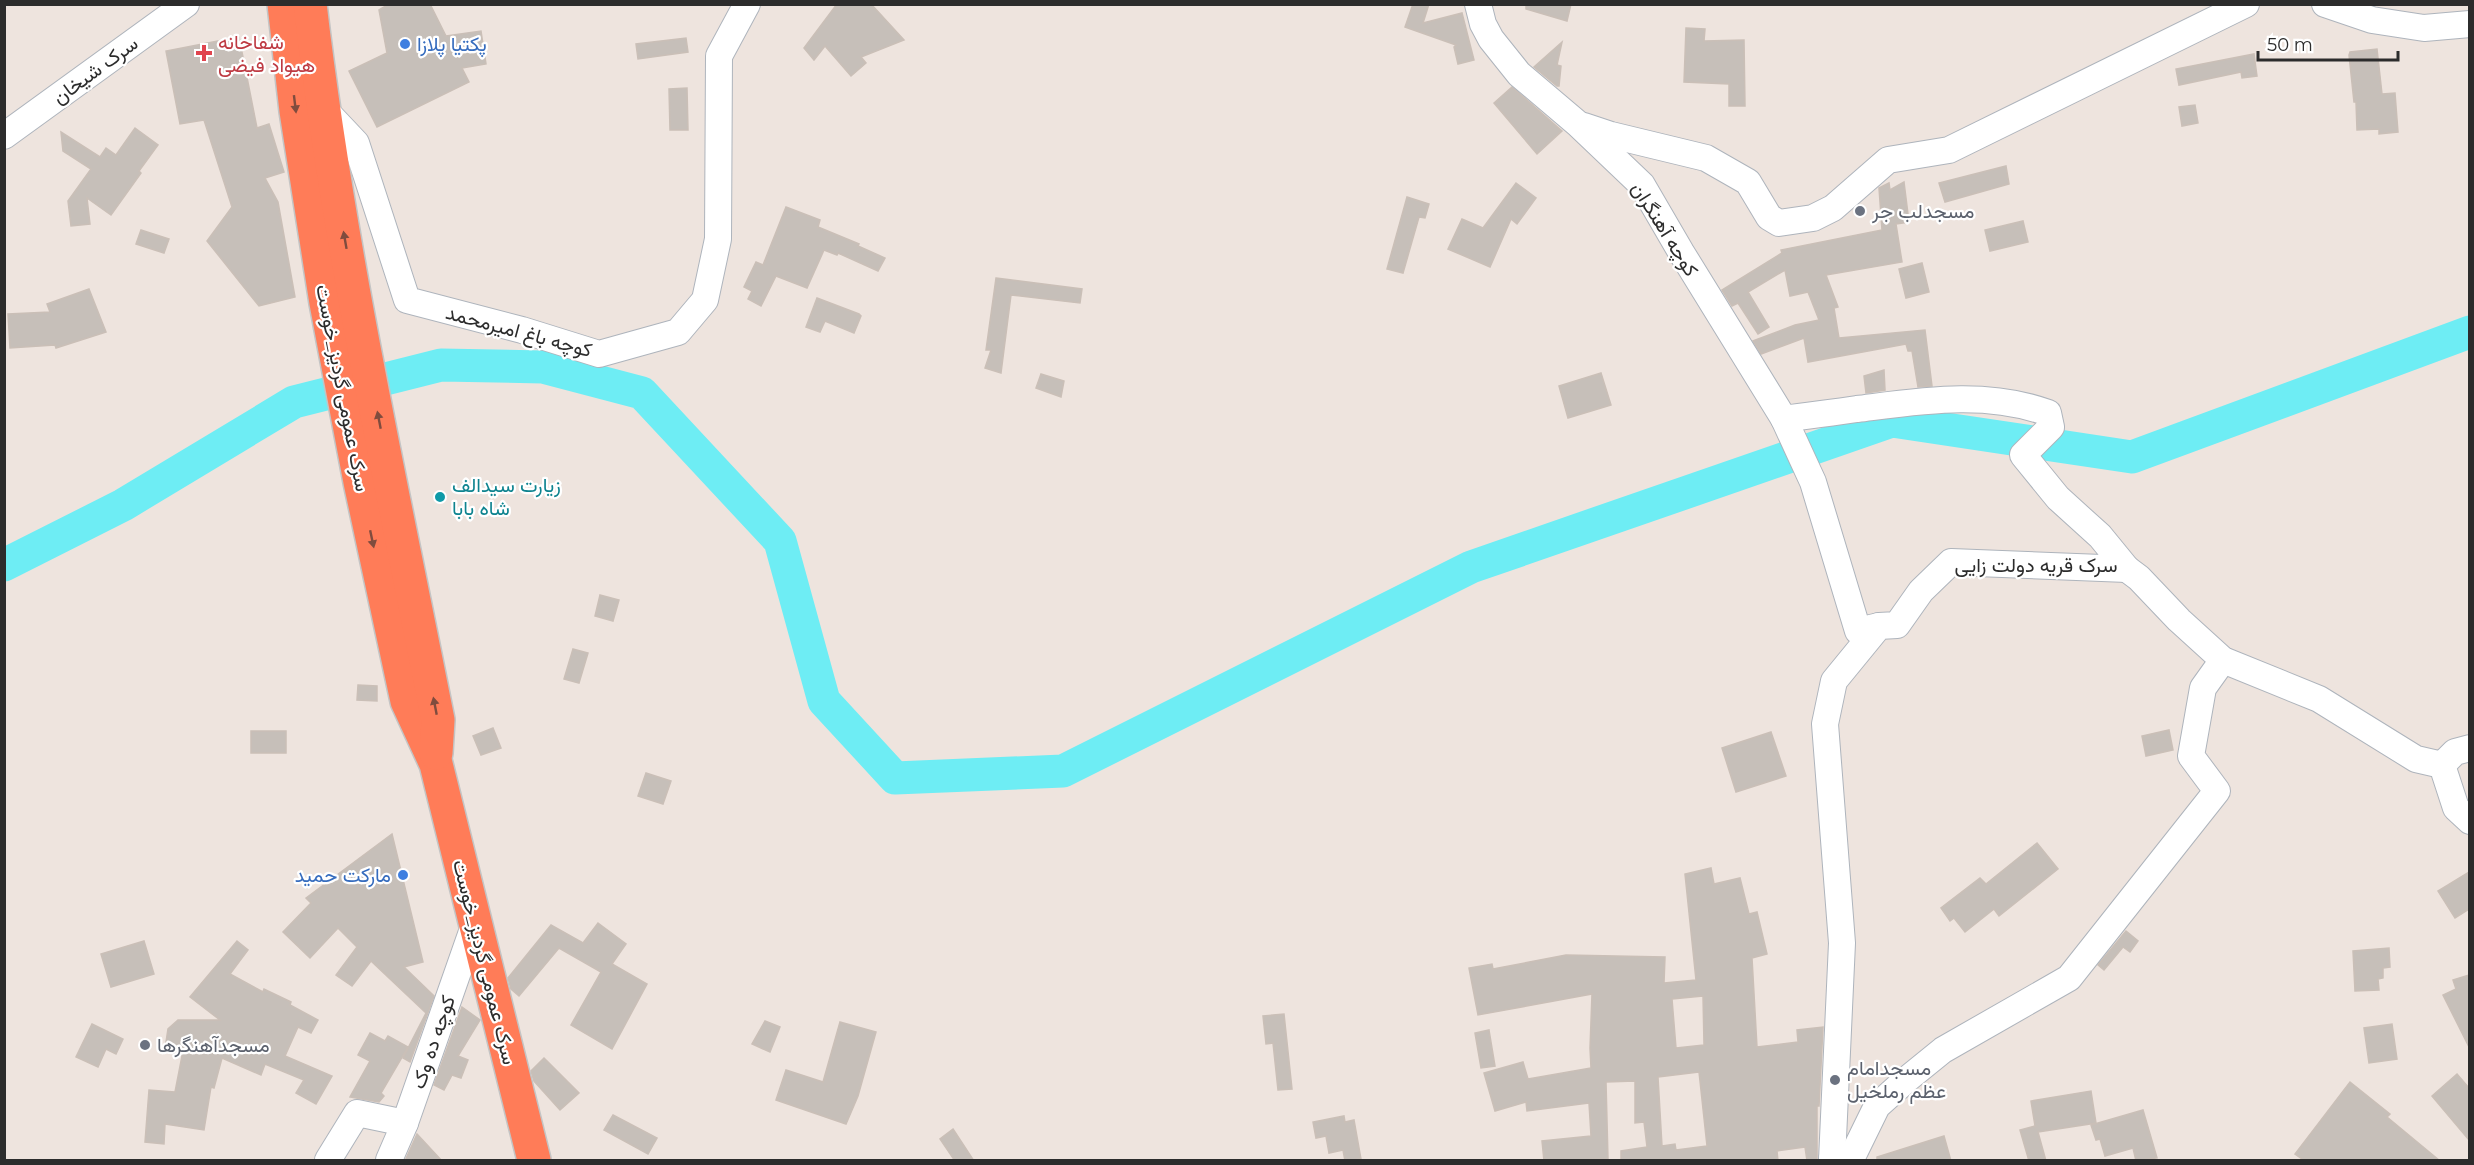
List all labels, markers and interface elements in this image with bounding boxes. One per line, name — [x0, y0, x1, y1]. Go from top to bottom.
scale bar — [2258, 24, 2398, 62]
place label: شفاخانه هیواد فیضی — [218, 30, 315, 78]
street label: سرک شیخان — [48, 31, 143, 110]
place label: پکتیا پلازا — [417, 32, 487, 58]
text: 50 m — [2267, 34, 2313, 56]
marker: پکتیا پلازا — [398, 37, 412, 51]
marker: شفاخانه هیواد فیضی — [195, 44, 213, 62]
one-way arrow — [290, 95, 300, 114]
street label: کوچه آهنگران — [1625, 177, 1704, 282]
place label: مسجدلب جر — [1871, 199, 1975, 224]
marker: مسجدلب جر — [1853, 204, 1867, 218]
one-way arrow — [340, 230, 349, 249]
street label: سرک عمومی گردیز_خوست — [310, 282, 375, 494]
street label: کوچه باغ امیرمحمد — [443, 300, 595, 364]
one-way arrow — [374, 410, 383, 429]
place label: زیارت سیدالف شاه بابا — [452, 473, 561, 520]
marker: زیارت سیدالف شاه بابا — [433, 490, 447, 504]
one-way arrow — [368, 530, 378, 548]
street label: سرک قریه دولت زایی — [1954, 553, 2118, 578]
one-way arrow — [430, 696, 439, 715]
street label: سرک عمومی گردیز_خوست — [447, 857, 522, 1067]
place label: مارکت حمید — [295, 863, 391, 888]
marker: مارکت حمید — [396, 868, 410, 882]
street label: کوچه ده وک — [406, 992, 462, 1093]
place label: مسجدآهنگرها — [157, 1033, 270, 1058]
marker: مسجدآهنگرها — [138, 1038, 152, 1052]
place label: مسجدامام عظم رملخیل — [1847, 1056, 1946, 1104]
marker: مسجدامام عظم رملخیل — [1828, 1073, 1842, 1087]

